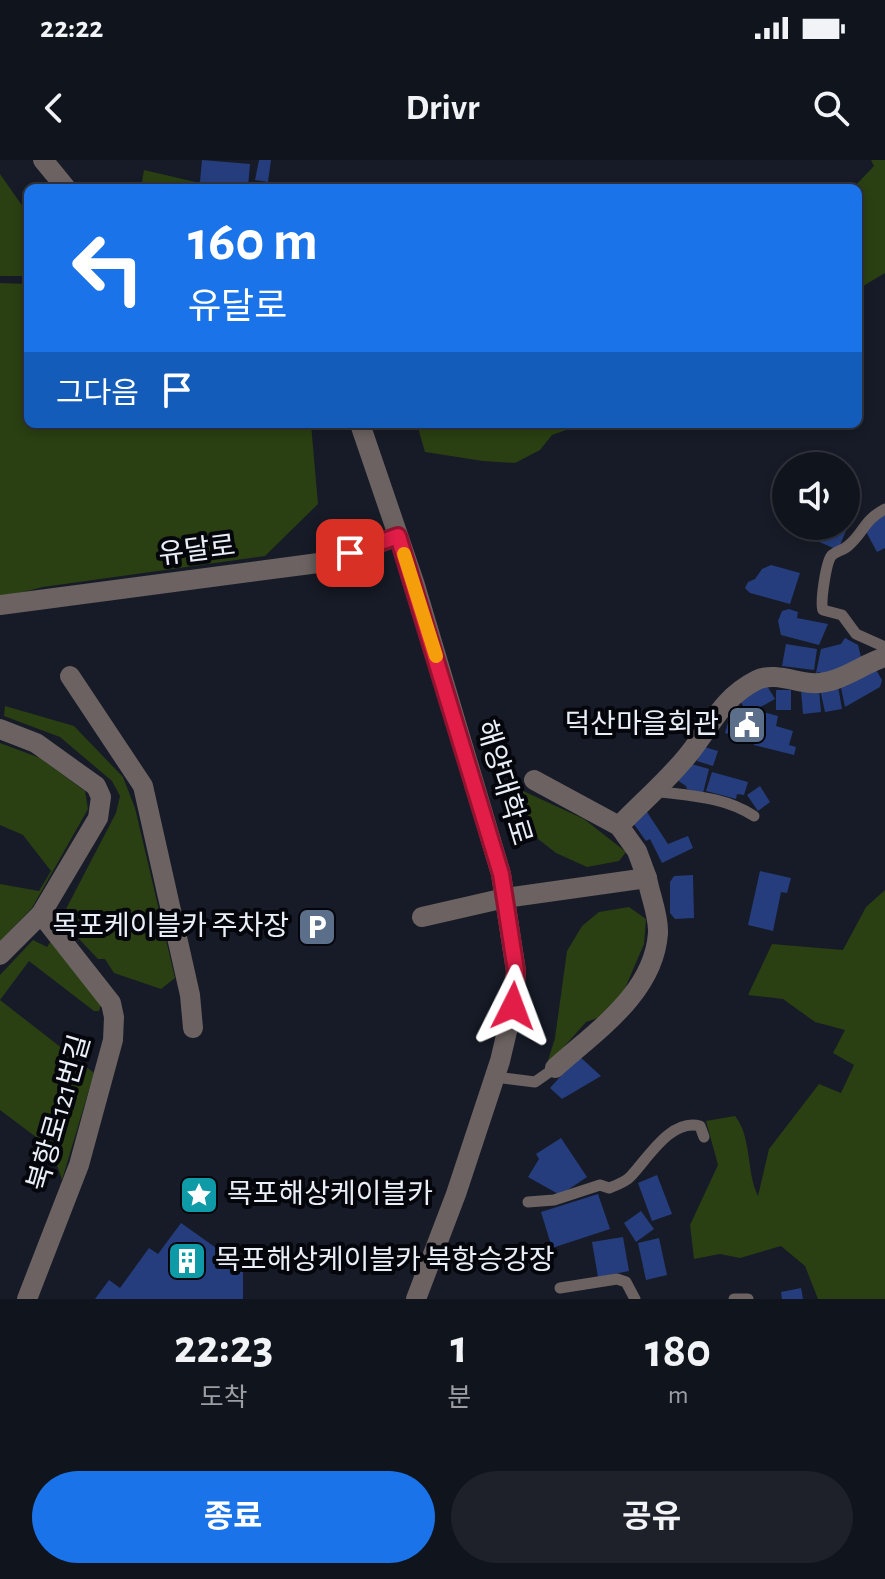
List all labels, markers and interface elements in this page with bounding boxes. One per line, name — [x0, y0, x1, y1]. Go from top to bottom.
text: 22:22 — [40, 13, 103, 43]
icon: back — [32, 86, 76, 130]
icon: search — [809, 86, 853, 130]
text: Drivr — [406, 90, 479, 126]
text: 160 m — [188, 214, 318, 270]
icon: left — [56, 216, 160, 320]
text: 유달로 — [188, 289, 287, 325]
icon: arrive — [155, 368, 199, 412]
text: 그다음 — [56, 379, 139, 409]
map controls — [772, 452, 860, 540]
button: sound — [772, 452, 860, 540]
pin — [316, 519, 384, 587]
street label: 유달로 — [157, 530, 237, 570]
icon: arrive — [328, 531, 372, 575]
public building icon: 덕산마을회관 — [726, 704, 768, 746]
place label: 덕산마을회관 — [564, 709, 719, 739]
street label: 해양대학로 — [471, 717, 537, 849]
parking icon: 목포케이블카 주차장 — [296, 906, 338, 948]
place label: 목포케이블카 주차장 — [53, 911, 289, 941]
position arrow — [471, 964, 555, 1048]
street label: 북항로121번길 — [22, 1031, 96, 1194]
place icon: 목포해상케이블카 — [178, 1174, 220, 1216]
place label: 목포해상케이블카 — [227, 1179, 433, 1209]
building icon: 목포해상케이블카 북항승강장 — [166, 1240, 208, 1282]
place label: 목포해상케이블카 북항승강장 — [215, 1245, 555, 1275]
text: 22:23 — [174, 1324, 273, 1372]
text: 1 — [451, 1324, 468, 1372]
text: 180 — [645, 1328, 711, 1376]
text: m — [668, 1382, 688, 1408]
text: 도착 — [200, 1385, 248, 1411]
text: 분 — [447, 1385, 471, 1411]
button: 종료 — [32, 1471, 435, 1563]
button: 공유 — [451, 1471, 853, 1563]

